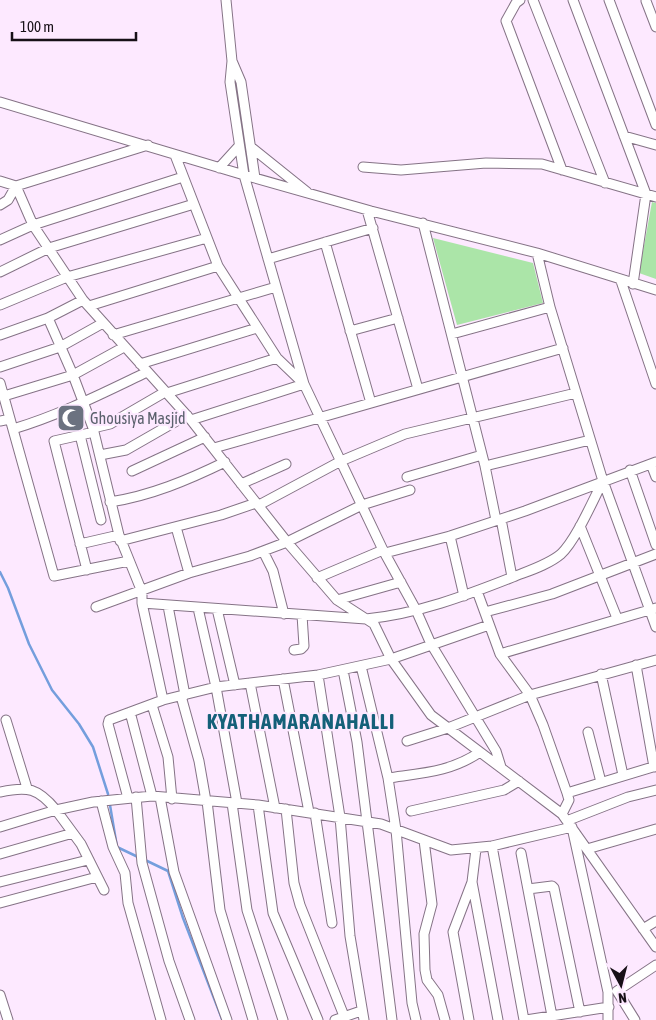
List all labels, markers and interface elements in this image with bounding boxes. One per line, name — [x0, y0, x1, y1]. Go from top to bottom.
scale bar — [12, 10, 136, 42]
text: 100 m — [20, 18, 54, 35]
mosque icon: Ghousiya Masjid — [56, 403, 86, 433]
place label: Ghousiya Masjid — [90, 409, 186, 428]
district label: KYATHAMARANAHALLI — [207, 709, 395, 733]
north arrow — [596, 960, 646, 1010]
text: N — [618, 989, 628, 1006]

